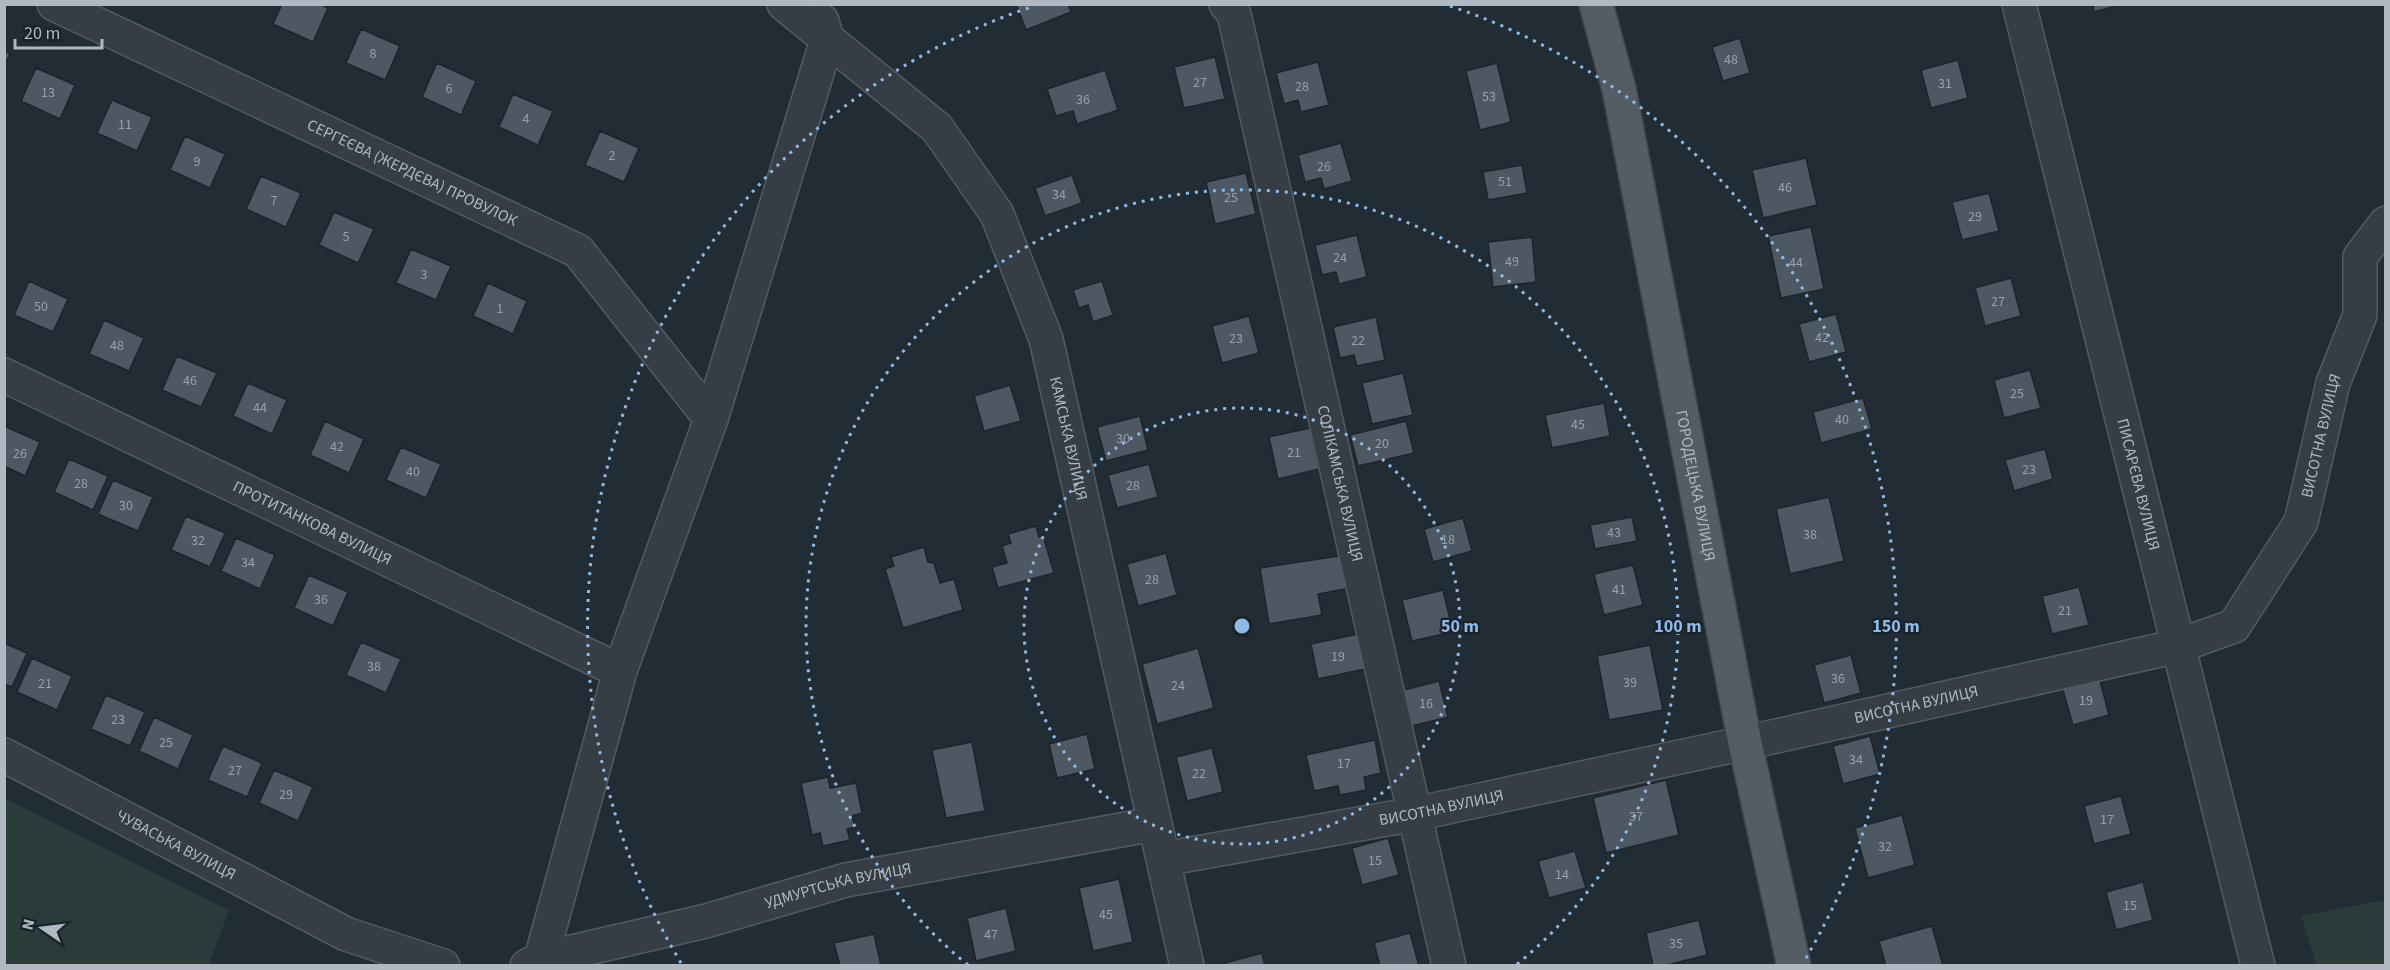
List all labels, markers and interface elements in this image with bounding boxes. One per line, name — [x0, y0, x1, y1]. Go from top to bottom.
scale bar — [15, 12, 102, 50]
text: 20 m — [24, 21, 60, 46]
house number: 8 — [370, 44, 377, 64]
house number: 48 — [1724, 50, 1738, 70]
house number: 27 — [1193, 73, 1207, 93]
house number: 31 — [1938, 74, 1952, 94]
house number: 28 — [1295, 77, 1309, 97]
house number: 6 — [446, 79, 453, 99]
house number: 13 — [41, 83, 55, 103]
house number: 53 — [1482, 87, 1496, 107]
house number: 36 — [1076, 90, 1090, 110]
house number: 4 — [523, 109, 530, 129]
street label: СЕРГЕЄВА (ЖЕРДЄВА) ПРОВУЛОК — [303, 114, 522, 232]
house number: 11 — [118, 115, 132, 135]
house number: 2 — [609, 146, 616, 166]
house number: 9 — [194, 152, 201, 172]
house number: 26 — [1317, 157, 1331, 177]
house number: 51 — [1498, 172, 1512, 192]
house number: 46 — [1778, 178, 1792, 198]
house number: 34 — [1052, 185, 1066, 205]
house number: 25 — [1224, 188, 1238, 208]
house number: 7 — [271, 191, 278, 211]
house number: 29 — [1968, 207, 1982, 227]
house number: 5 — [343, 227, 350, 247]
house number: 24 — [1333, 248, 1347, 268]
house number: 49 — [1505, 252, 1519, 272]
house number: 44 — [1789, 253, 1803, 273]
house number: 3 — [421, 265, 428, 285]
house number: 27 — [1991, 292, 2005, 312]
house number: 50 — [34, 297, 48, 317]
house number: 1 — [497, 299, 504, 319]
house number: 42 — [1815, 328, 1829, 348]
house number: 23 — [1229, 329, 1243, 349]
house number: 22 — [1351, 331, 1365, 351]
house number: 48 — [110, 336, 124, 356]
street label: ВИСОТНА ВУЛИЦЯ — [2296, 370, 2347, 500]
house number: 46 — [183, 371, 197, 391]
street label: КАМСЬКА ВУЛИЦЯ — [1044, 375, 1093, 502]
house number: 25 — [2010, 384, 2024, 404]
house number: 44 — [253, 398, 267, 418]
street label: СОЛІКАМСЬКА ВУЛИЦЯ — [1312, 403, 1368, 564]
street label: ГОРОДЕЦЬКА ВУЛИЦЯ — [1670, 408, 1721, 563]
house number: 40 — [1835, 410, 1849, 430]
house number: 45 — [1571, 415, 1585, 435]
street label: ПИСАРЄВА ВУЛИЦЯ — [2111, 416, 2165, 553]
house number: 30 — [1116, 429, 1130, 449]
house number: 20 — [1375, 434, 1389, 454]
house number: 42 — [330, 437, 344, 457]
house number: 21 — [1287, 443, 1301, 463]
house number: 26 — [13, 444, 27, 464]
house number: 23 — [2022, 460, 2036, 480]
house number: 40 — [406, 462, 420, 482]
house number: 28 — [74, 474, 88, 494]
street label: ПРОТИТАНКОВА ВУЛИЦЯ — [229, 476, 395, 571]
house number: 28 — [1126, 476, 1140, 496]
house number: 30 — [119, 496, 133, 516]
house number: 43 — [1607, 523, 1621, 543]
house number: 38 — [1803, 525, 1817, 545]
house number: 18 — [1441, 530, 1455, 550]
house number: 32 — [191, 531, 205, 551]
house number: 34 — [241, 553, 255, 573]
house number: 28 — [1145, 570, 1159, 590]
house number: 41 — [1612, 580, 1626, 600]
house number: 36 — [314, 590, 328, 610]
house number: 21 — [2058, 601, 2072, 621]
text: 50 m — [1441, 614, 1479, 639]
text: 100 m — [1654, 614, 1702, 639]
text: 150 m — [1872, 614, 1920, 639]
centre of rings — [1232, 616, 1252, 636]
house number: 19 — [1331, 647, 1345, 667]
house number: 38 — [367, 657, 381, 677]
house number: 36 — [1831, 669, 1845, 689]
house number: 39 — [1623, 673, 1637, 693]
house number: 21 — [38, 674, 52, 694]
house number: 24 — [1171, 676, 1185, 696]
street label: ВИСОТНА ВУЛИЦЯ — [1852, 680, 1980, 729]
house number: 19 — [2079, 691, 2093, 711]
house number: 16 — [1419, 694, 1433, 714]
house number: 23 — [111, 710, 125, 730]
house number: 25 — [159, 733, 173, 753]
house number: 34 — [1849, 750, 1863, 770]
house number: 17 — [1337, 754, 1351, 774]
house number: 27 — [228, 761, 242, 781]
house number: 22 — [1192, 764, 1206, 784]
street label: ВИСОТНА ВУЛИЦЯ — [1377, 784, 1506, 831]
house number: 29 — [279, 785, 293, 805]
street label: ЧУВАСЬКА ВУЛИЦЯ — [112, 805, 240, 885]
house number: 37 — [1629, 807, 1643, 827]
house number: 17 — [2100, 810, 2114, 830]
house number: 32 — [1878, 837, 1892, 857]
house number: 15 — [1368, 851, 1382, 871]
street label: УДМУРТСЬКА ВУЛИЦЯ — [762, 857, 913, 914]
house number: 14 — [1555, 865, 1569, 885]
house number: 15 — [2123, 896, 2137, 916]
north arrow — [12, 898, 72, 958]
house number: 45 — [1099, 905, 1113, 925]
text: N — [16, 917, 40, 932]
house number: 47 — [984, 925, 998, 945]
house number: 35 — [1669, 934, 1683, 954]

